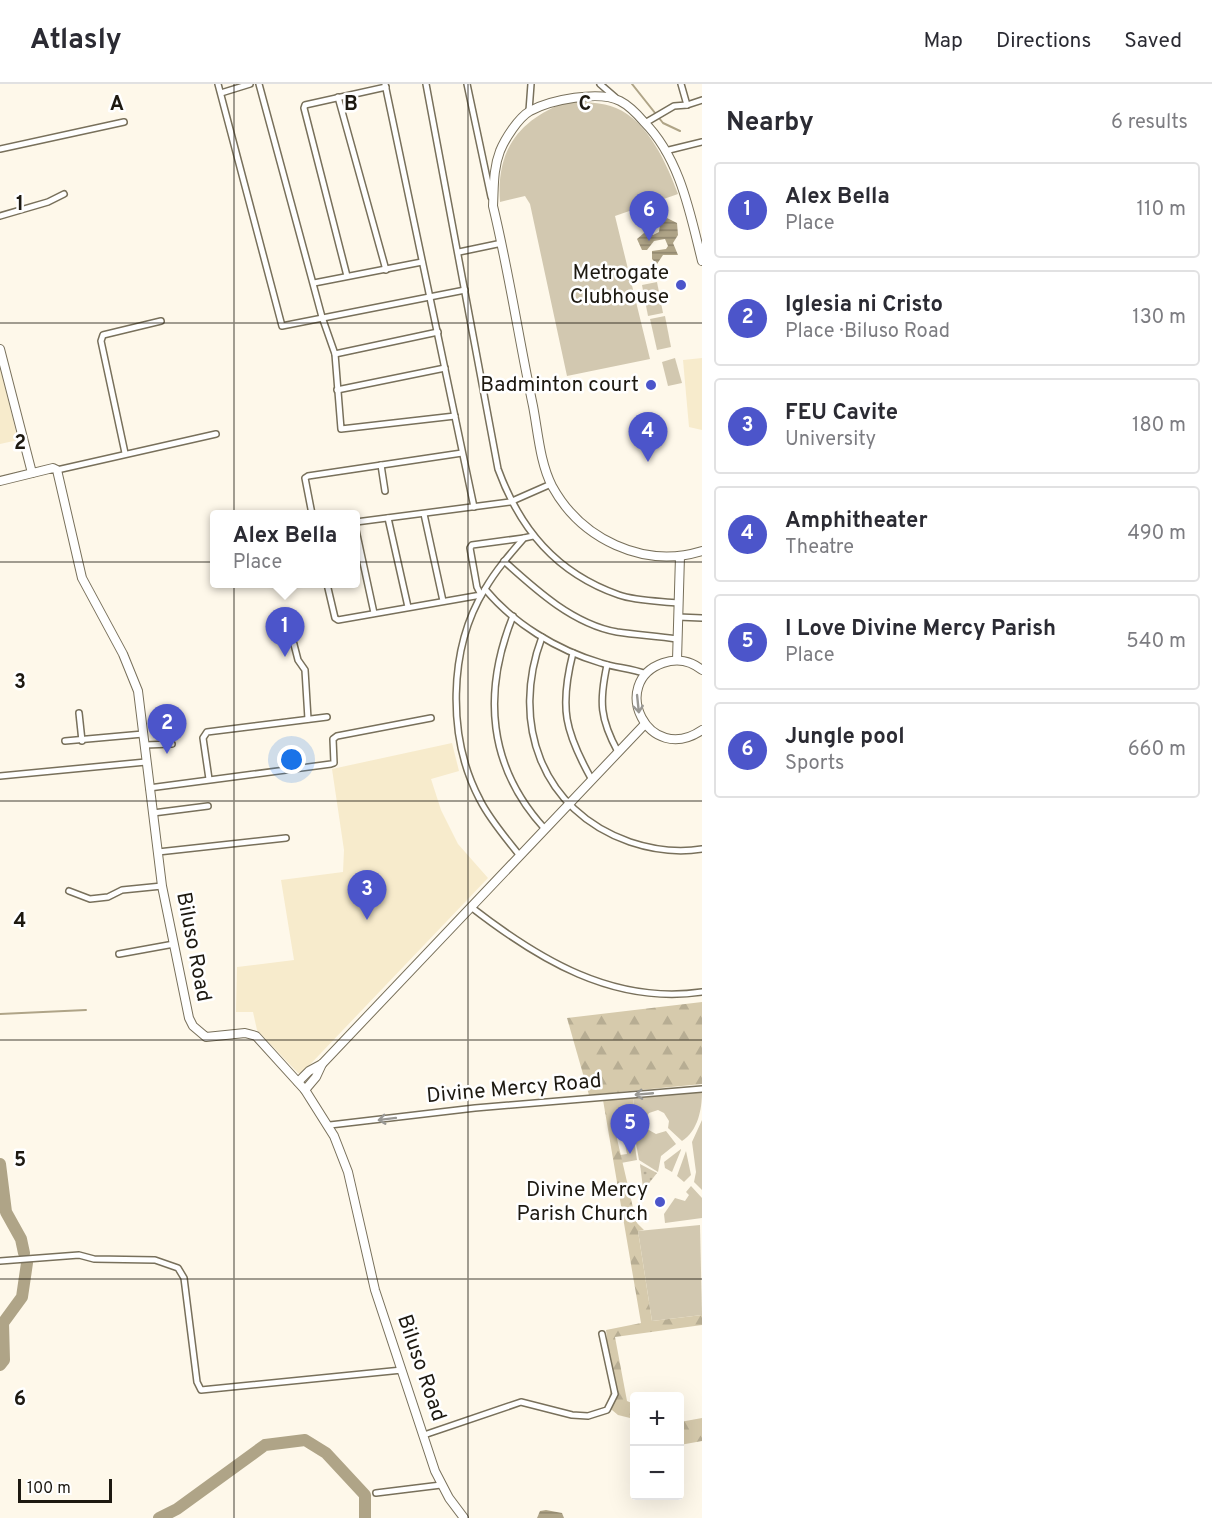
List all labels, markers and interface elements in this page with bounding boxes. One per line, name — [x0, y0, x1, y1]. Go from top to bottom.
text: Atlasly — [30, 23, 122, 59]
text: Map — [923, 28, 963, 55]
text: Directions — [996, 28, 1091, 55]
text: Saved — [1124, 28, 1182, 55]
text: A — [110, 92, 124, 118]
text: B — [344, 92, 358, 118]
text: C — [579, 92, 591, 118]
text: Nearby — [726, 107, 814, 140]
text: 6 results — [1111, 110, 1188, 136]
text: Alex Bella — [785, 184, 890, 211]
text: 1 — [16, 192, 24, 218]
pin: 6 — [630, 192, 668, 241]
text: 1 — [744, 197, 752, 223]
text: 110 m — [1137, 197, 1186, 223]
text: Place — [785, 211, 835, 237]
place label: Metrogate Clubhouse — [570, 260, 669, 311]
marker: Metrogate Clubhouse — [674, 278, 688, 292]
text: Iglesia ni Cristo — [785, 292, 943, 319]
text: 2 — [741, 305, 754, 331]
text: 130 m — [1132, 305, 1186, 331]
text: Place · Biluso Road — [785, 319, 950, 345]
place label: Badminton court — [480, 372, 639, 399]
marker: Badminton court — [644, 378, 658, 392]
text: FEU Cavite — [785, 400, 898, 427]
pin: 4 — [628, 412, 668, 462]
text: 3 — [742, 413, 754, 439]
text: 180 m — [1132, 413, 1186, 439]
text: University — [785, 427, 876, 453]
text: 2 — [14, 431, 26, 457]
text: Amphitheater — [785, 508, 928, 535]
popup — [210, 510, 360, 588]
text: 4 — [741, 521, 754, 547]
text: 490 m — [1128, 521, 1186, 547]
text: Alex Bella — [233, 523, 337, 550]
text: Theatre — [785, 535, 854, 561]
text: Place — [233, 550, 282, 576]
pin: 1 — [266, 608, 304, 657]
text: I Love Divine Mercy Parish — [785, 616, 1056, 643]
text: 5 — [741, 629, 754, 655]
text: 540 m — [1126, 629, 1186, 655]
text: Place — [785, 643, 835, 669]
text: 3 — [14, 670, 26, 696]
one-way arrow — [633, 694, 644, 713]
pin: 2 — [148, 704, 186, 754]
text: Jungle pool — [785, 724, 905, 751]
text: 6 — [741, 737, 754, 763]
text: 660 m — [1128, 737, 1186, 763]
your location — [277, 745, 306, 774]
text: Sports — [785, 751, 845, 777]
pin: 3 — [348, 870, 386, 920]
street label: Biluso Road — [169, 890, 217, 1004]
text: 4 — [14, 909, 26, 935]
street label: Divine Mercy Road — [425, 1068, 603, 1110]
one-way arrow — [634, 1089, 654, 1100]
pin: 5 — [610, 1104, 650, 1154]
one-way arrow — [378, 1113, 397, 1124]
text: 5 — [14, 1148, 26, 1174]
place label: Divine Mercy Parish Church — [517, 1177, 648, 1228]
marker: Divine Mercy Parish Church — [653, 1195, 667, 1209]
street label: Biluso Road — [390, 1311, 452, 1425]
text: 6 — [14, 1387, 26, 1413]
map controls — [630, 1392, 684, 1500]
button: + — [630, 1392, 684, 1446]
button: − — [630, 1446, 684, 1500]
scale bar — [18, 1476, 112, 1504]
text: 100 m — [27, 1479, 71, 1499]

